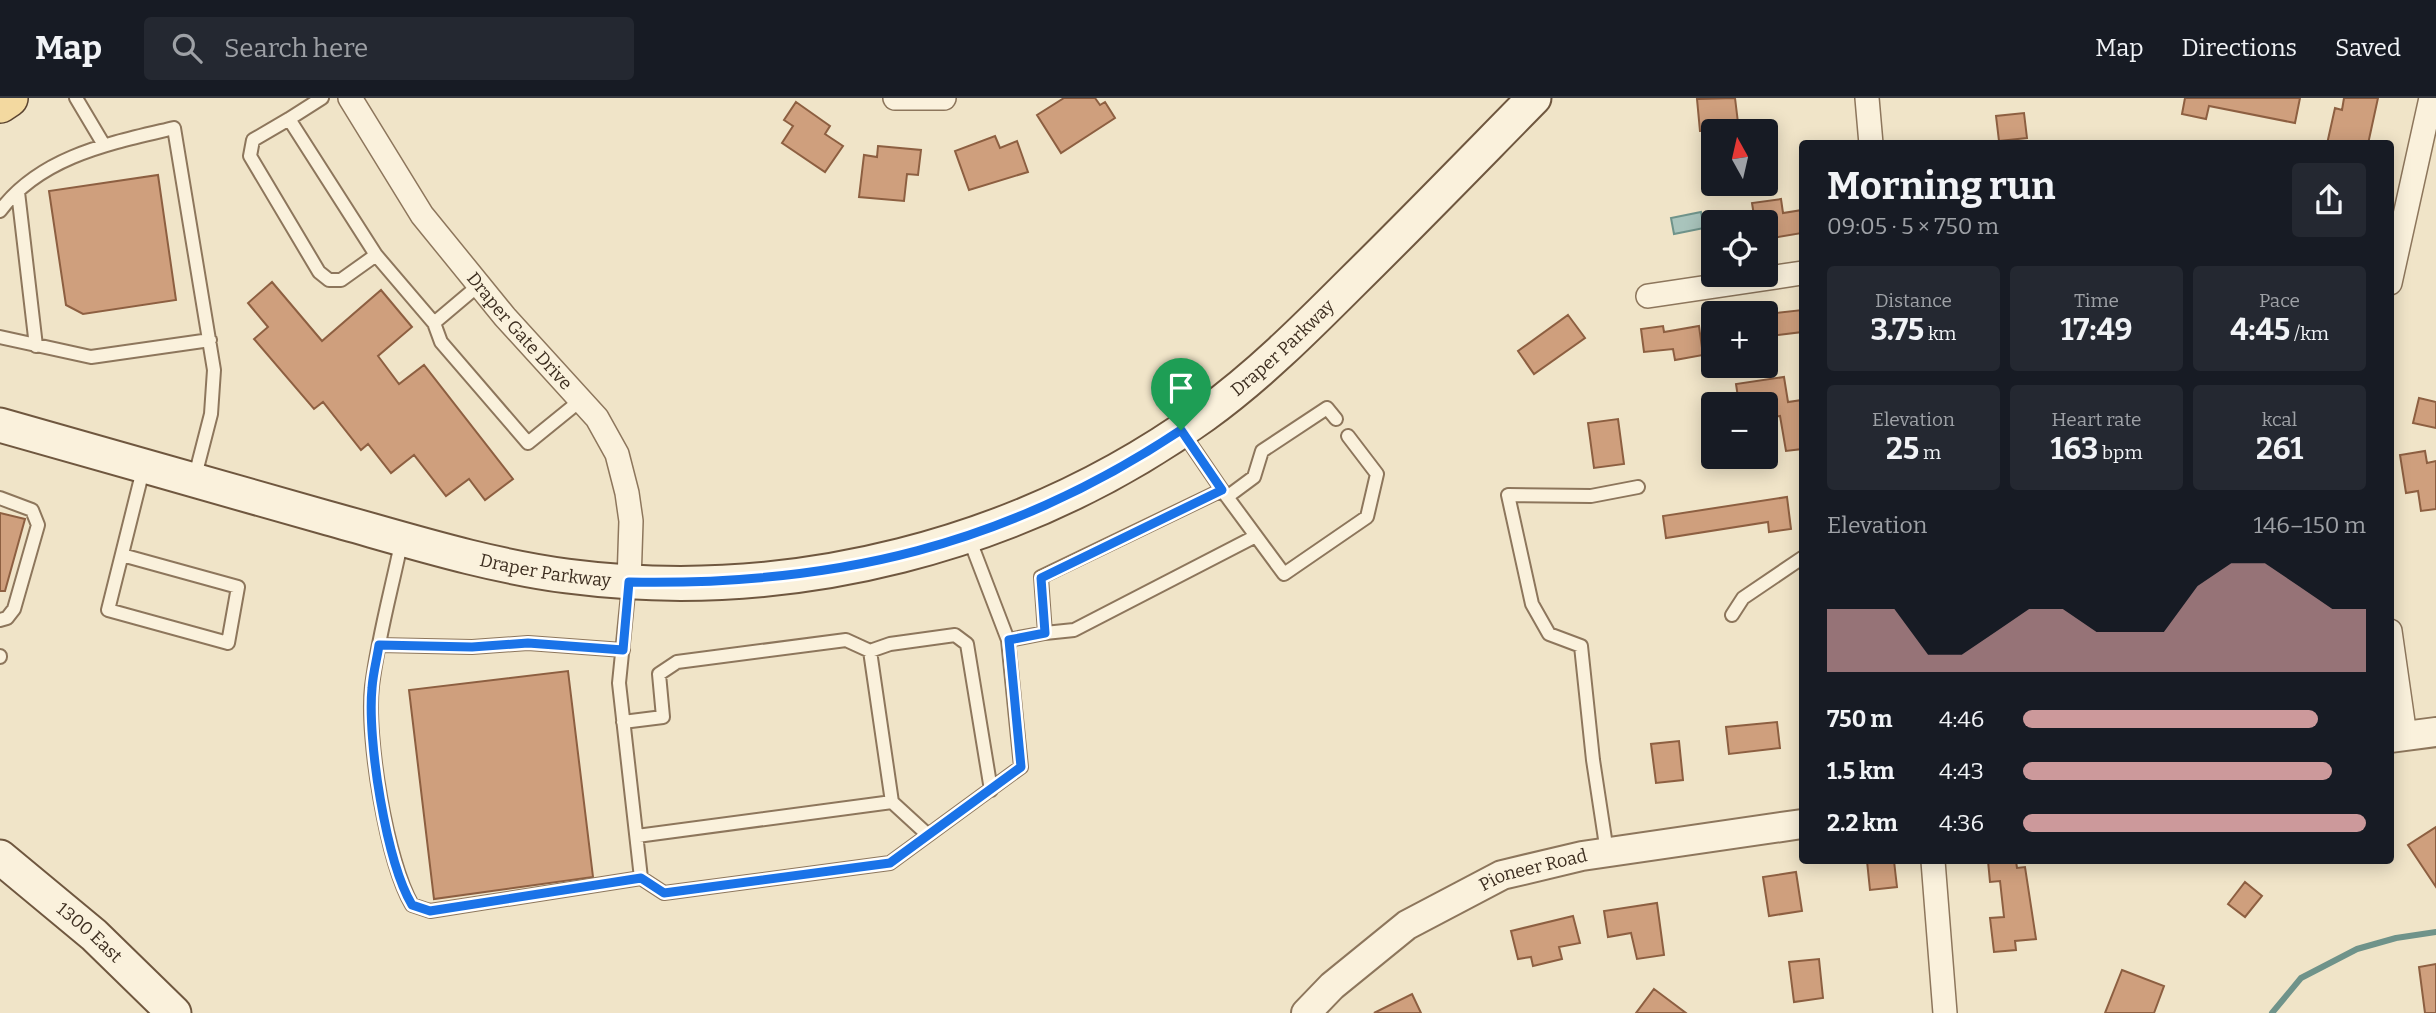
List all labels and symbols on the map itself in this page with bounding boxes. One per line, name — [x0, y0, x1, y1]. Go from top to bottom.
north arrow — [1701, 119, 1778, 196]
street label: Draper Gate Drive — [462, 268, 577, 394]
street label: Draper Parkway — [1226, 295, 1339, 401]
pin — [1151, 358, 1211, 430]
street label: Draper Parkway — [478, 549, 612, 592]
street label: Pioneer Road — [1475, 844, 1590, 896]
street label: 1300 East — [52, 898, 127, 968]

